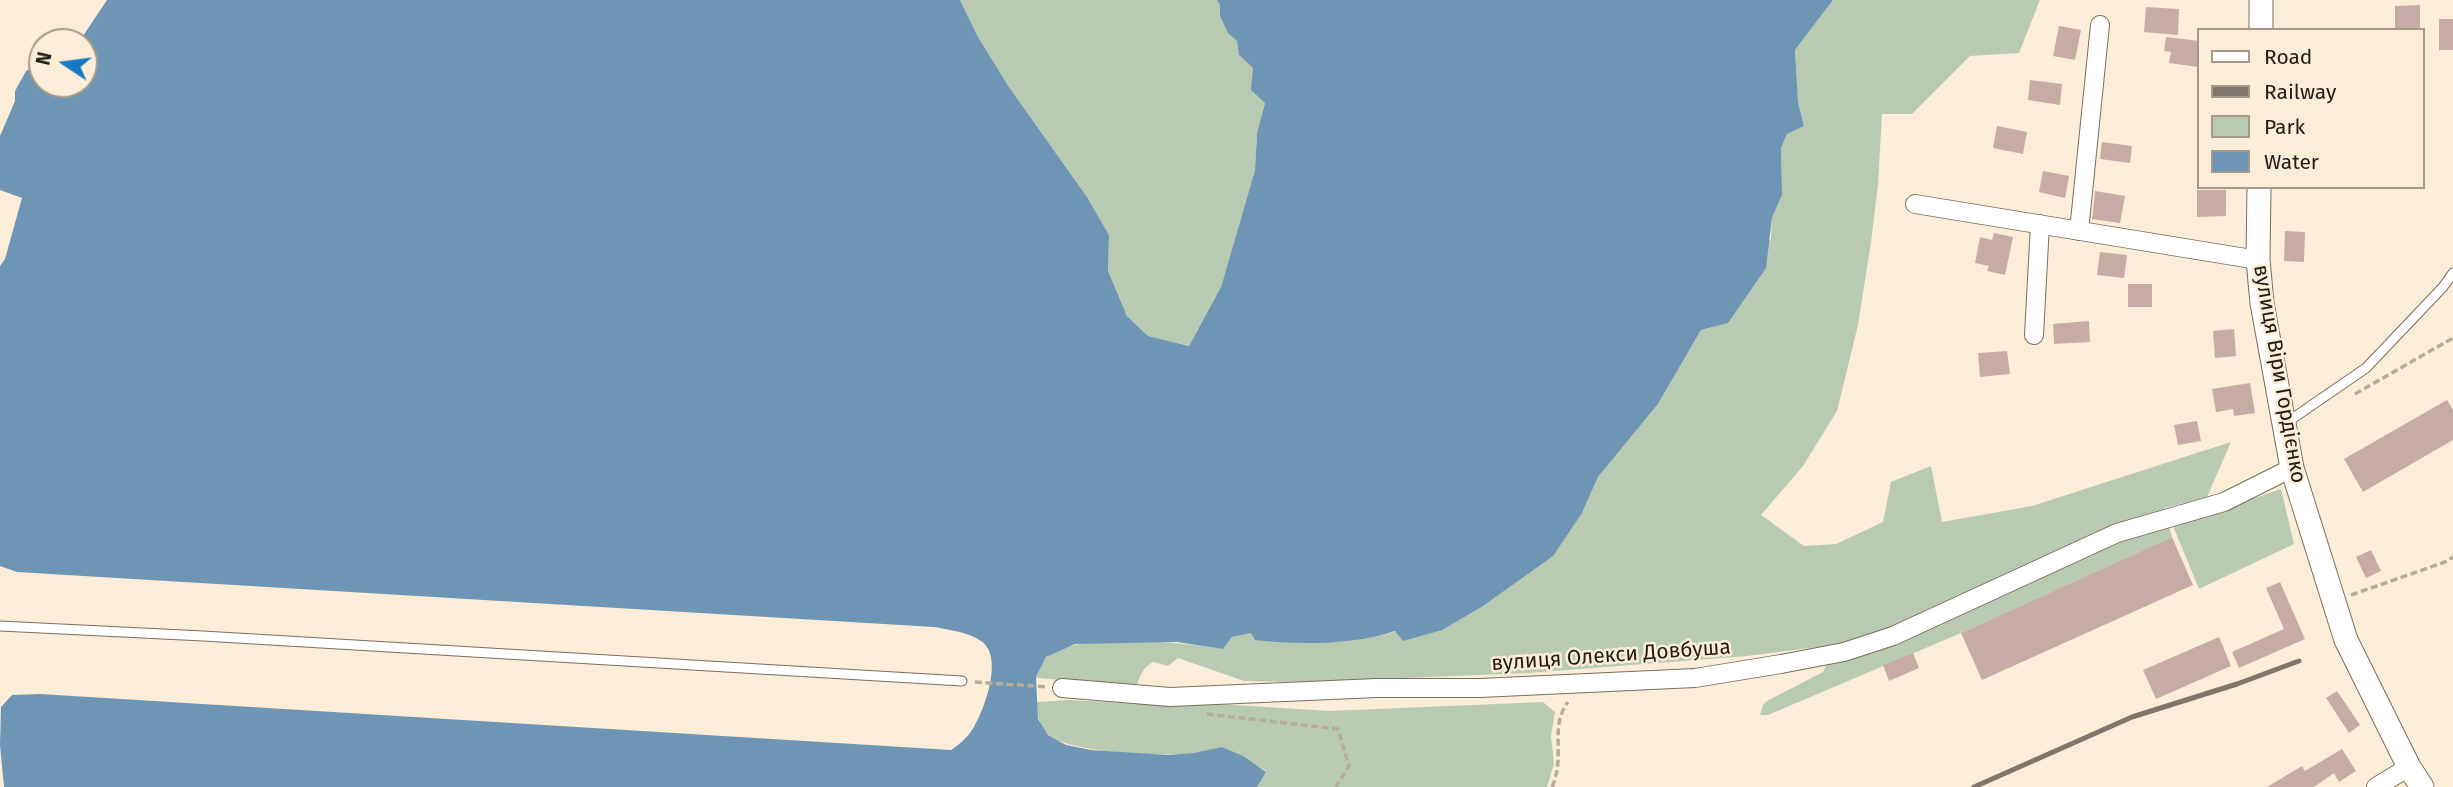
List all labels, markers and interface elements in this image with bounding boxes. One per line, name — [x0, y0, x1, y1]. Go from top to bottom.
north arrow — [28, 28, 98, 98]
legend — [2198, 28, 2425, 189]
text: Road — [2264, 44, 2312, 70]
text: N — [31, 50, 57, 67]
text: Railway — [2264, 79, 2336, 105]
text: Park — [2264, 114, 2305, 140]
text: Water — [2264, 149, 2319, 175]
street label: вулиця Віри Гордієнко — [2247, 263, 2311, 485]
street label: вулиця Олекси Довбуша — [1490, 635, 1732, 677]

